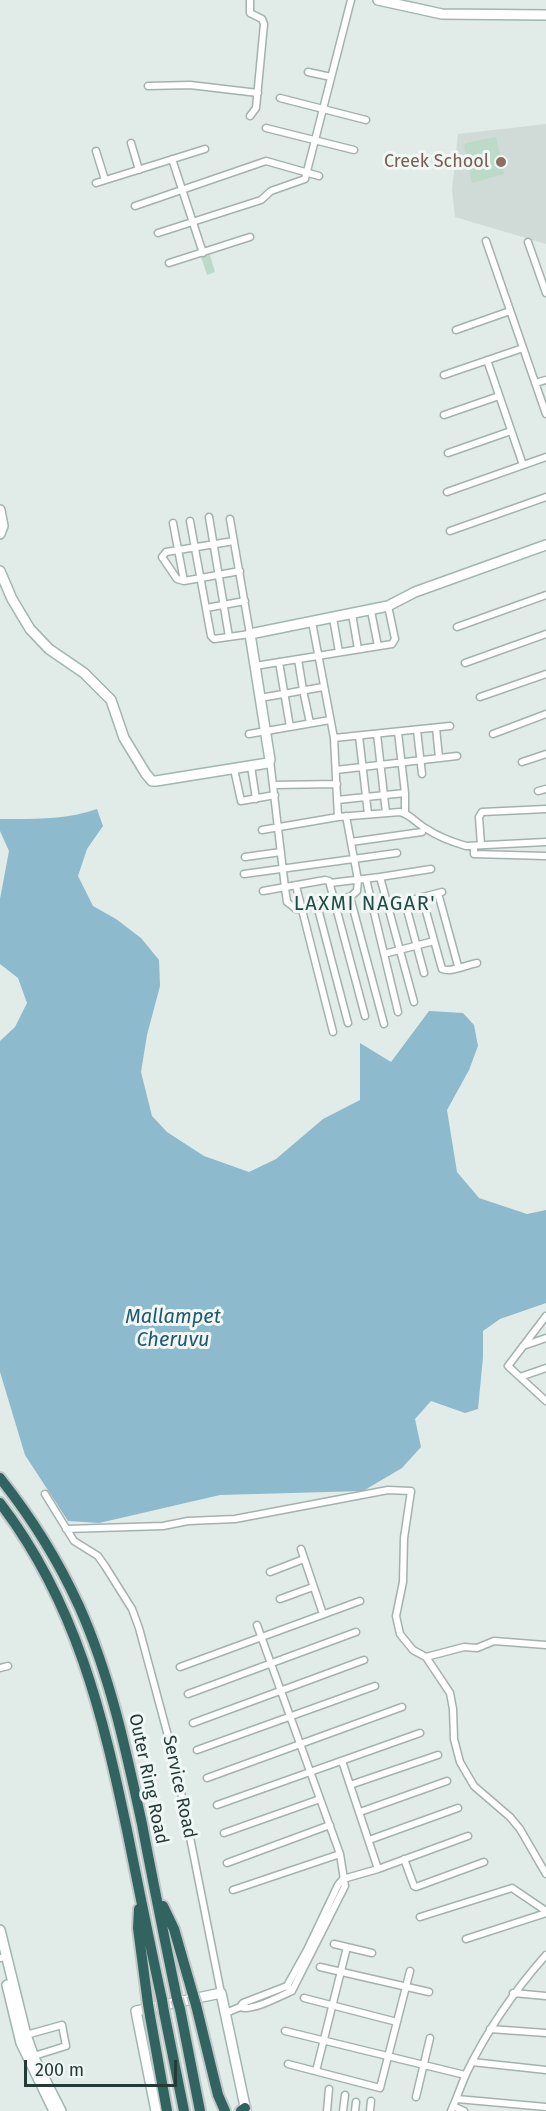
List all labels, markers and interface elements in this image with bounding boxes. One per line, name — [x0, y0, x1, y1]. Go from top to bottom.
place label: Creek School — [384, 151, 489, 173]
marker: Creek School — [494, 155, 508, 169]
district label: LAXMI NAGAR' — [294, 892, 436, 916]
water label: Mallampet Cheruvu — [125, 1305, 221, 1352]
street label: Outer Ring Road — [124, 1712, 172, 1846]
street label: Service Road — [158, 1733, 200, 1841]
scale bar — [27, 2048, 180, 2086]
text: 200 m — [35, 2059, 84, 2081]

